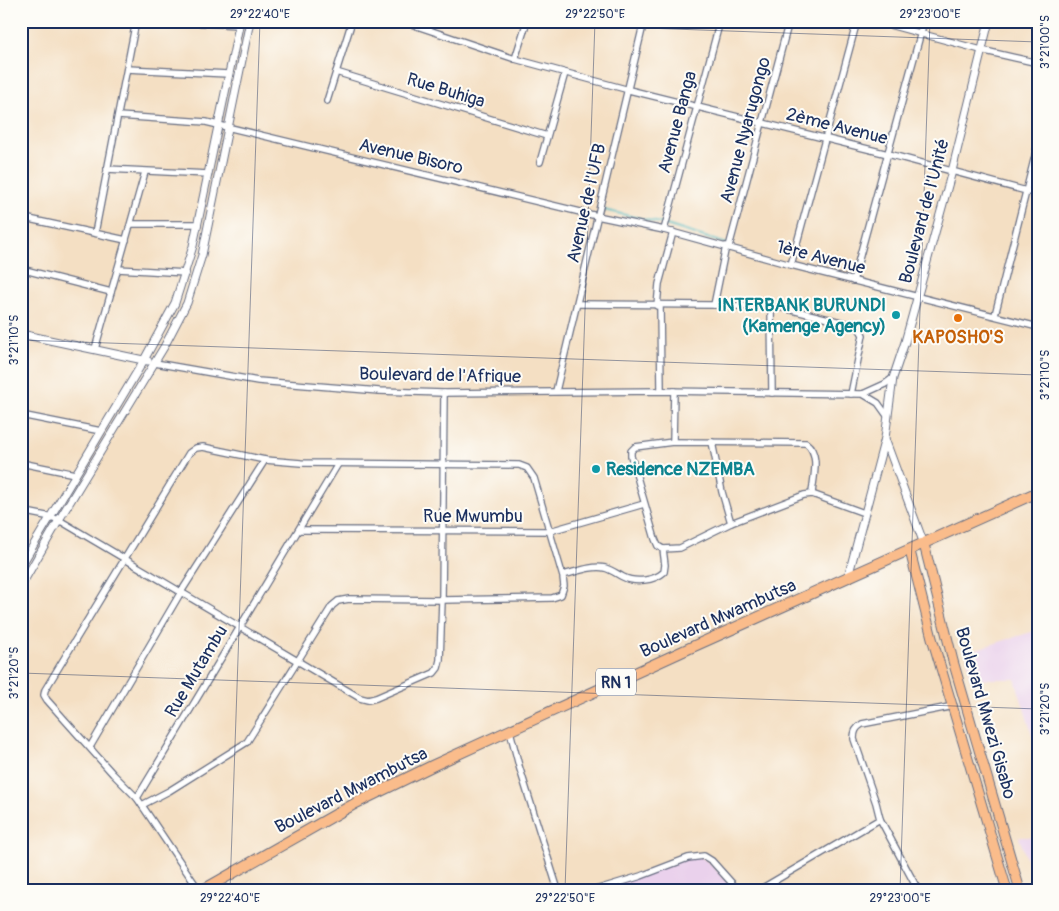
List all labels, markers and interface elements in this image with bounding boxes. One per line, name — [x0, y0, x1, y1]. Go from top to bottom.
text: 29°22'40"E — [230, 7, 290, 22]
text: 29°22'50"E — [565, 7, 625, 22]
text: 29°23'00"E — [899, 7, 961, 22]
text: 3°21'00"S — [1038, 15, 1053, 69]
street label: Avenue Nyarugongo — [715, 54, 776, 206]
street label: Rue Buhiga — [404, 68, 488, 113]
street label: Avenue Banga — [653, 69, 702, 176]
street label: 2ème Avenue — [784, 103, 890, 150]
street label: Avenue Bisoro — [357, 133, 465, 180]
street label: Boulevard de l'Unité — [894, 136, 955, 286]
street label: Avenue de l'UFB — [562, 141, 611, 265]
street label: 1ère Avenue — [774, 235, 868, 280]
place label: INTERBANK BURUNDI (Kamenge Agency) — [717, 294, 886, 338]
marker: INTERBANK BURUNDI (Kamenge Agency) — [890, 309, 902, 321]
marker: KAPOSHO'S — [952, 312, 964, 324]
text: 3°21'10"S — [7, 315, 22, 365]
place label: KAPOSHO'S — [912, 326, 1004, 349]
text: 3°21'10"S — [1038, 350, 1053, 400]
street label: Boulevard de l'Afrique — [359, 363, 521, 388]
place label: Residence NZEMBA — [606, 458, 755, 481]
marker: Residence NZEMBA — [590, 463, 602, 475]
street label: Rue Mwumbu — [423, 505, 523, 528]
street label: Boulevard Mwambutsa — [637, 574, 800, 663]
street label: Rue Mutambu — [160, 621, 233, 722]
street label: Boulevard Mwezi Gisabo — [950, 624, 1021, 802]
text: 3°21'20"S — [7, 647, 22, 699]
road number: RN 1 — [596, 669, 636, 696]
text: 3°21'20"S — [1038, 683, 1053, 735]
street label: Boulevard Mwambutsa — [271, 742, 431, 839]
text: 29°22'40"E — [200, 891, 260, 906]
text: 29°22'50"E — [535, 891, 595, 906]
text: 29°23'00"E — [869, 891, 931, 906]

